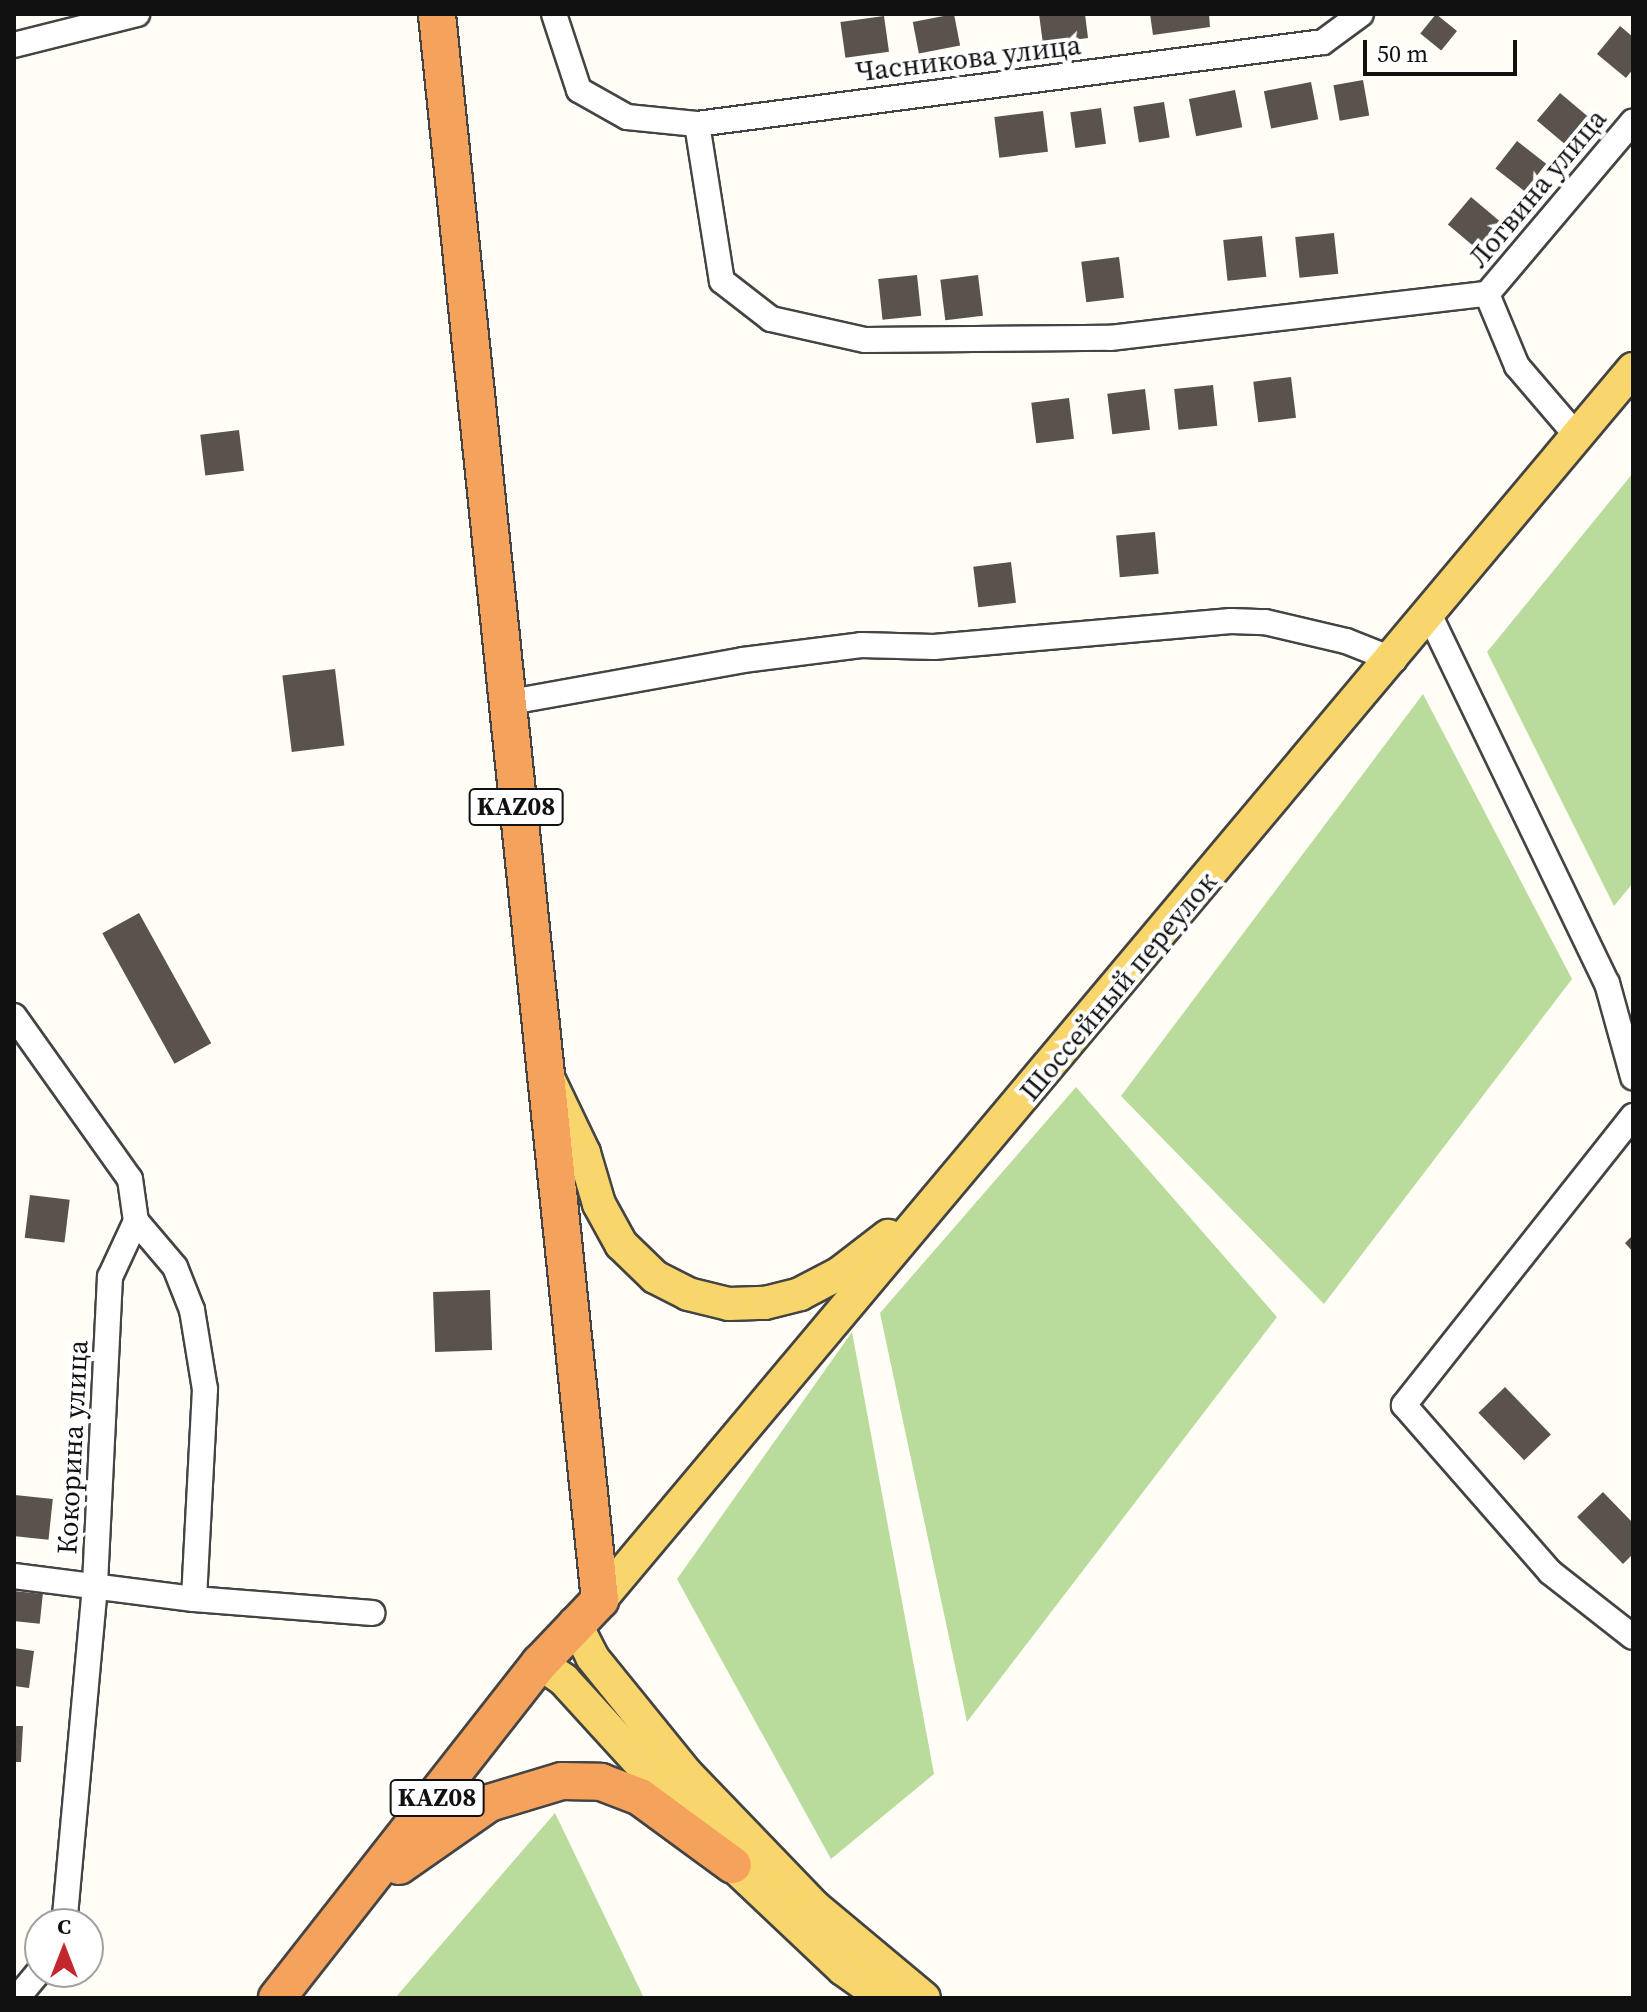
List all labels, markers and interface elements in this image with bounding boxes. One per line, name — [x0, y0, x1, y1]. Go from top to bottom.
scale bar — [1367, 24, 1521, 74]
street label: Часникова улица — [853, 27, 1083, 89]
text: 50 m — [1377, 37, 1428, 70]
street label: Логвина улица — [1461, 102, 1613, 274]
road number: KAZ08 — [468, 785, 564, 829]
street label: Шоссейный переулок — [1013, 865, 1223, 1107]
street label: Кокорина улица — [50, 1339, 94, 1555]
road number: KAZ08 — [389, 1776, 485, 1820]
north arrow — [24, 1908, 104, 1988]
text: С — [57, 1911, 71, 1941]

